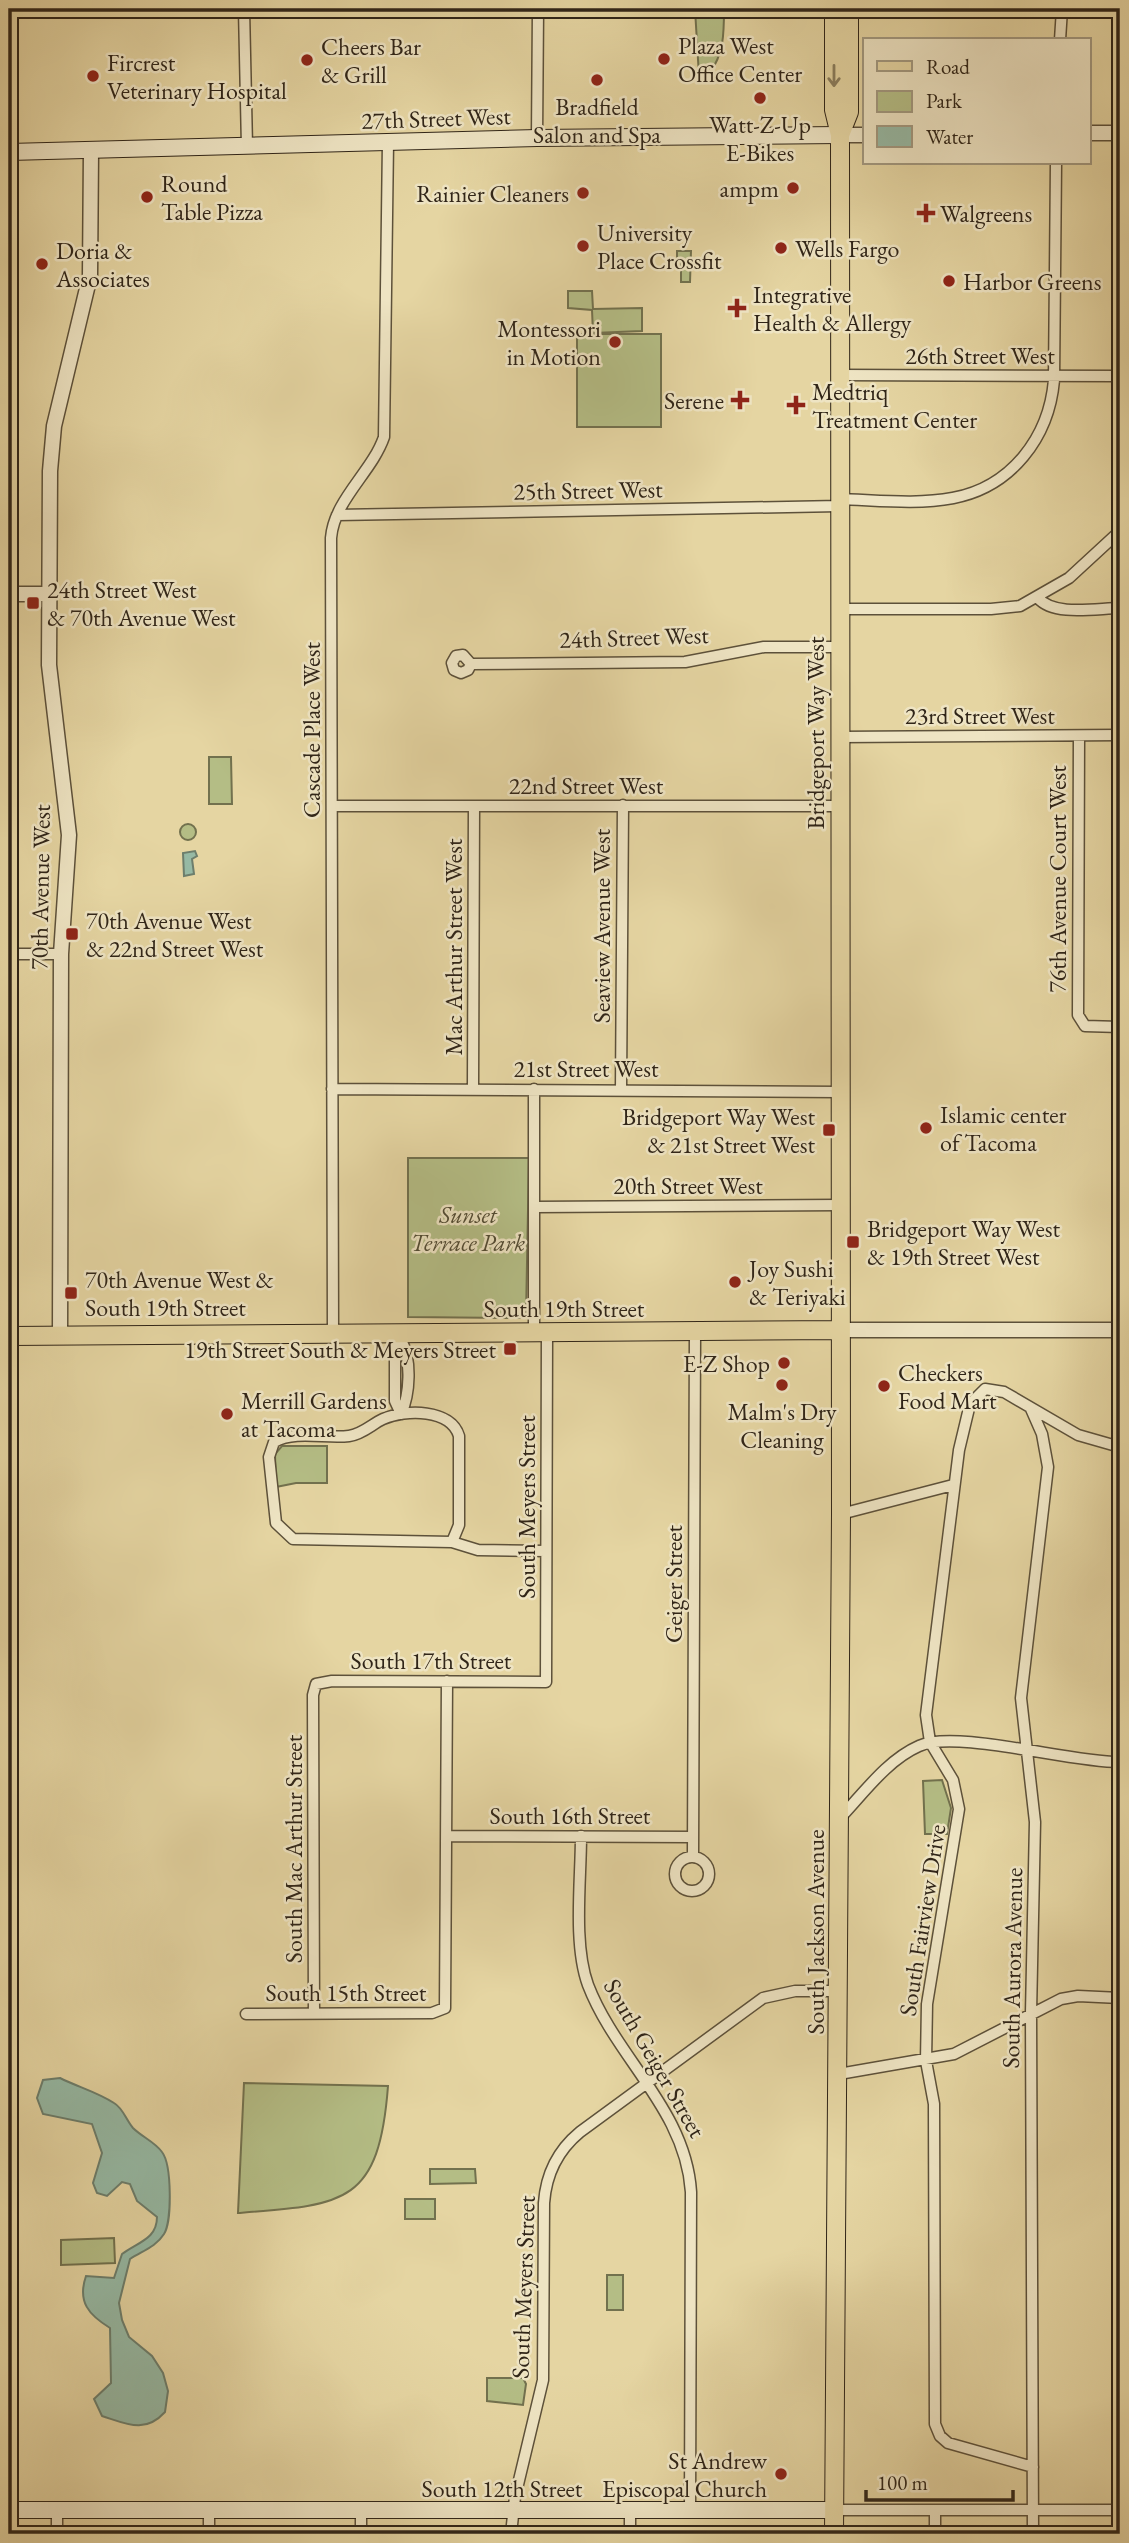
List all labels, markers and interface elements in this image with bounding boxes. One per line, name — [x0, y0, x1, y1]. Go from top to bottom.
place label: Plaza West Office Center — [678, 30, 802, 89]
place label: Cheers Bar & Grill — [321, 31, 421, 90]
legend — [863, 38, 1090, 164]
place label: Fircrest Veterinary Hospital — [107, 47, 287, 106]
marker: Plaza West Office Center — [656, 51, 672, 67]
marker: Cheers Bar & Grill — [299, 52, 315, 68]
text: Road — [926, 53, 970, 80]
one-way arrow — [827, 64, 841, 87]
marker: Fircrest Veterinary Hospital — [85, 68, 101, 84]
marker: Bradfield Salon and Spa — [589, 72, 605, 88]
text: Park — [926, 87, 963, 114]
marker: Watt-Z-Up E-Bikes — [752, 90, 768, 106]
place label: Bradfield Salon and Spa — [533, 91, 661, 150]
street label: 27th Street West — [361, 100, 512, 136]
place label: Watt-Z-Up E-Bikes — [709, 109, 811, 168]
text: Water — [926, 123, 973, 150]
place label: Round Table Pizza — [161, 168, 263, 227]
place label: ampm — [720, 173, 779, 204]
place label: Rainier Cleaners — [416, 178, 569, 209]
marker: ampm — [785, 180, 801, 196]
marker: Rainier Cleaners — [575, 185, 591, 201]
marker: Round Table Pizza — [139, 189, 155, 205]
place label: Walgreens — [940, 198, 1032, 229]
marker: Walgreens — [918, 205, 934, 221]
place label: University Place Crossfit — [597, 217, 722, 276]
place label: Wells Fargo — [795, 233, 900, 264]
place label: Doria & Associates — [55, 235, 150, 294]
marker: University Place Crossfit — [575, 238, 591, 254]
marker: Wells Fargo — [773, 240, 789, 256]
marker: Doria & Associates — [34, 256, 50, 272]
place label: Harbor Greens — [963, 266, 1102, 297]
marker: Harbor Greens — [941, 273, 957, 289]
place label: Integrative Health & Allergy — [753, 279, 912, 338]
marker: Integrative Health & Allergy — [727, 298, 747, 318]
place label: Montessori in Motion — [497, 313, 601, 372]
marker: Montessori in Motion — [607, 334, 623, 350]
street label: 26th Street West — [905, 340, 1055, 371]
place label: Medtriq Treatment Center — [812, 376, 977, 435]
place label: Serene — [664, 385, 724, 416]
marker: Serene — [730, 390, 750, 410]
marker: Medtriq Treatment Center — [786, 395, 806, 415]
street label: 25th Street West — [513, 473, 663, 507]
place label: 24th Street West & 70th Avenue West — [47, 574, 236, 633]
marker: 24th Street West & 70th Avenue West — [25, 595, 41, 611]
street label: 24th Street West — [559, 619, 710, 655]
street label: Bridgeport Way West — [800, 636, 831, 830]
street label: Cascade Place West — [296, 642, 327, 818]
street label: 23rd Street West — [905, 700, 1055, 731]
street label: 76th Avenue Court West — [1042, 765, 1073, 993]
street label: 22nd Street West — [509, 770, 664, 801]
street label: 70th Avenue West — [23, 803, 57, 970]
street label: Seaview Avenue West — [586, 828, 617, 1023]
street label: Mac Arthur Street West — [438, 838, 469, 1056]
place label: 70th Avenue West & 22nd Street West — [86, 905, 264, 964]
marker: 70th Avenue West & 22nd Street West — [64, 926, 80, 942]
street label: 21st Street West — [514, 1053, 659, 1084]
place label: Islamic center of Tacoma — [940, 1099, 1067, 1158]
place label: Bridgeport Way West & 21st Street West — [622, 1101, 815, 1160]
marker: Islamic center of Tacoma — [918, 1120, 934, 1136]
marker: Bridgeport Way West & 21st Street West — [821, 1122, 837, 1138]
street label: 20th Street West — [613, 1170, 763, 1201]
park label: Sunset Terrace Park — [411, 1199, 525, 1258]
place label: Bridgeport Way West & 19th Street West — [867, 1213, 1061, 1272]
marker: Bridgeport Way West & 19th Street West — [845, 1234, 861, 1250]
place label: Joy Sushi & Teriyaki — [747, 1253, 846, 1312]
place label: 70th Avenue West & South 19th Street — [85, 1264, 274, 1323]
marker: Joy Sushi & Teriyaki — [727, 1274, 743, 1290]
marker: 70th Avenue West & South 19th Street — [63, 1285, 79, 1301]
street label: South 19th Street — [484, 1293, 645, 1324]
place label: 19th Street South & Meyers Street — [184, 1334, 496, 1365]
marker: 19th Street South & Meyers Street — [502, 1341, 518, 1357]
place label: E-Z Shop — [683, 1348, 770, 1379]
marker: E-Z Shop — [776, 1355, 792, 1371]
place label: Checkers Food Mart — [898, 1357, 997, 1416]
marker: Malm's Dry Cleaning — [774, 1377, 790, 1393]
marker: Checkers Food Mart — [876, 1378, 892, 1394]
place label: Merrill Gardens at Tacoma — [241, 1385, 387, 1444]
place label: Malm's Dry Cleaning — [727, 1396, 837, 1455]
marker: Merrill Gardens at Tacoma — [219, 1406, 235, 1422]
street label: South Meyers Street — [511, 1415, 542, 1599]
street label: Geiger Street — [658, 1525, 689, 1643]
street label: South 17th Street — [351, 1645, 512, 1676]
street label: South Mac Arthur Street — [278, 1734, 309, 1963]
street label: South 16th Street — [490, 1800, 651, 1831]
street label: South Fairview Drive — [892, 1822, 952, 2018]
street label: South Jackson Avenue — [800, 1829, 831, 2035]
street label: South Aurora Avenue — [995, 1867, 1029, 2069]
street label: South Geiger Street — [597, 1973, 713, 2143]
street label: South 15th Street — [266, 1977, 427, 2008]
street label: South Meyers Street — [504, 2194, 542, 2379]
place label: St Andrew Episcopal Church — [602, 2445, 768, 2504]
scale bar — [866, 2459, 1014, 2503]
marker: St Andrew Episcopal Church — [773, 2466, 789, 2482]
text: 100 m — [877, 2469, 928, 2496]
street label: South 12th Street — [422, 2473, 583, 2504]

